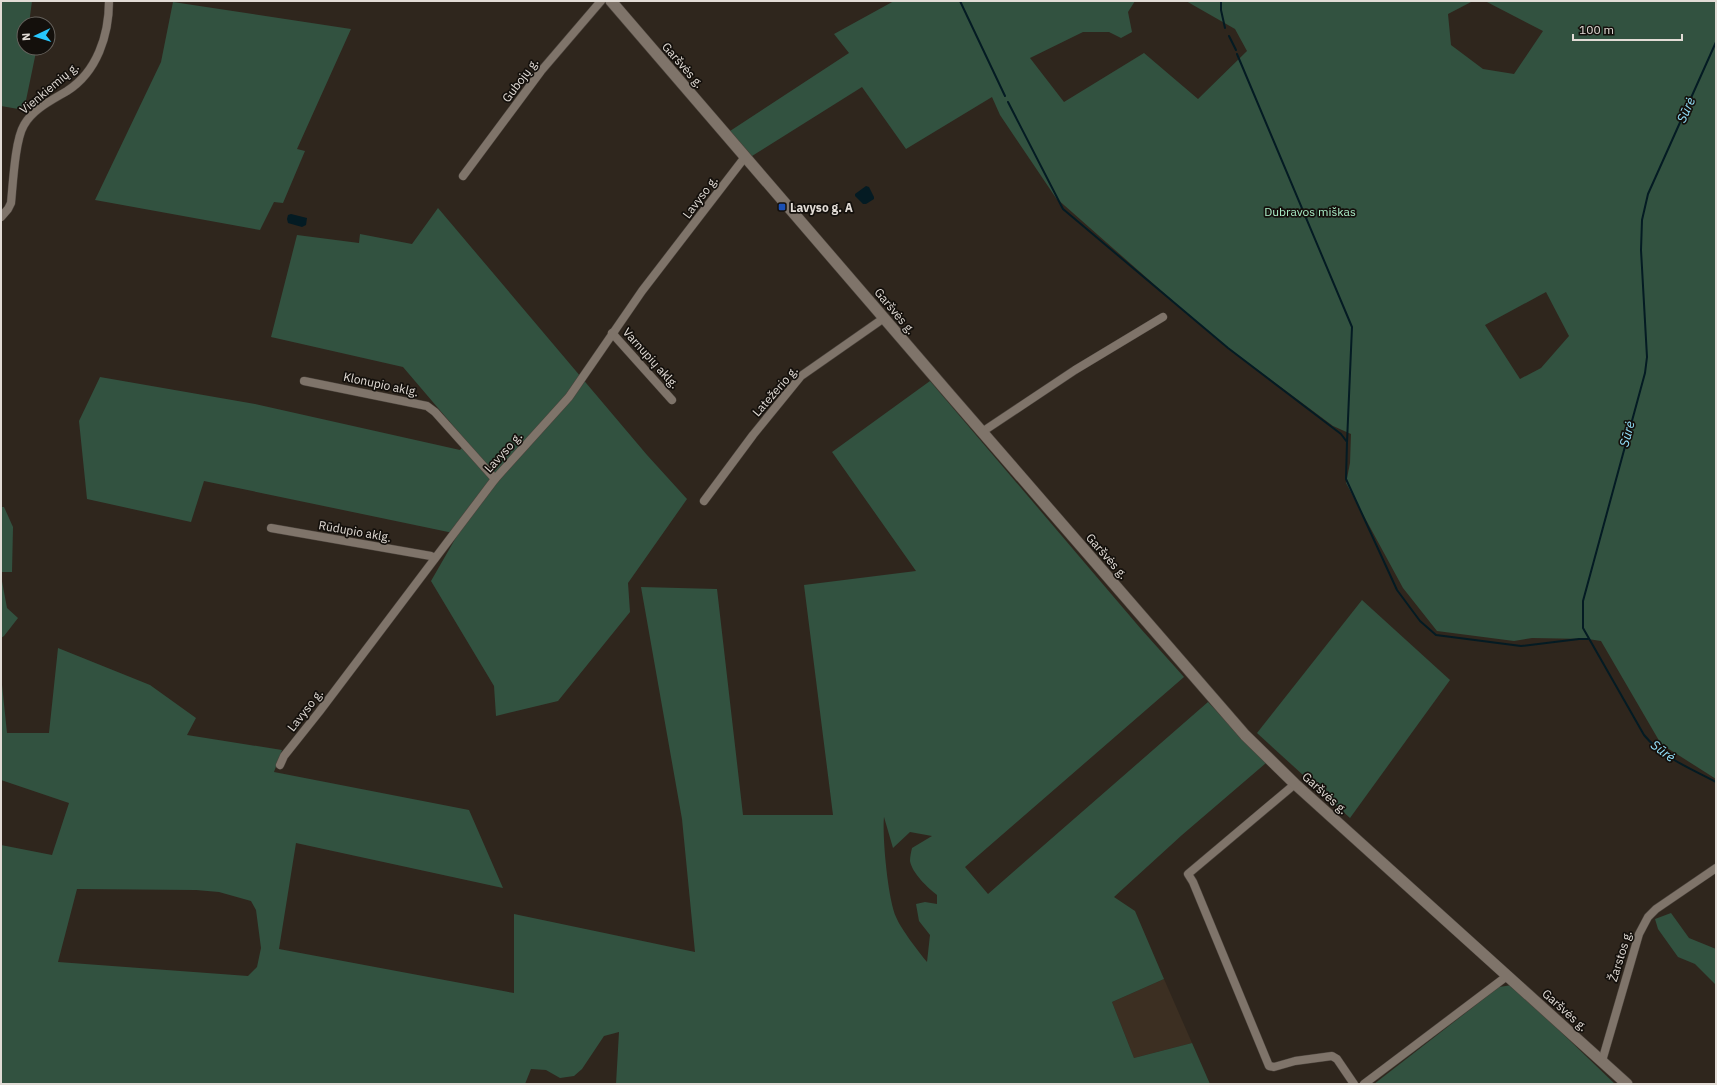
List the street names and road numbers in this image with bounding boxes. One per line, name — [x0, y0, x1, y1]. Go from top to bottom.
street label: Garšvės g. — [659, 39, 707, 91]
street label: Gubojų g. — [499, 55, 541, 105]
street label: Vienkiemių g. — [16, 59, 82, 117]
street label: Lavyso g. — [679, 173, 721, 221]
street label: Garšvės g. — [871, 285, 919, 337]
street label: Varnupių aklg. — [620, 324, 682, 392]
street label: Latežerio g. — [749, 363, 801, 419]
street label: Klonupio aklg. — [342, 369, 420, 399]
street label: Lavyso g. — [481, 429, 525, 475]
street label: Rūdupio aklg. — [317, 517, 393, 545]
street label: Garšvės g. — [1083, 530, 1131, 582]
street label: Lavyso g. — [284, 686, 326, 734]
street label: Garšvės g. — [1299, 769, 1351, 817]
street label: Žarstos g. — [1605, 929, 1635, 983]
street label: Garšvės g. — [1539, 986, 1591, 1034]

